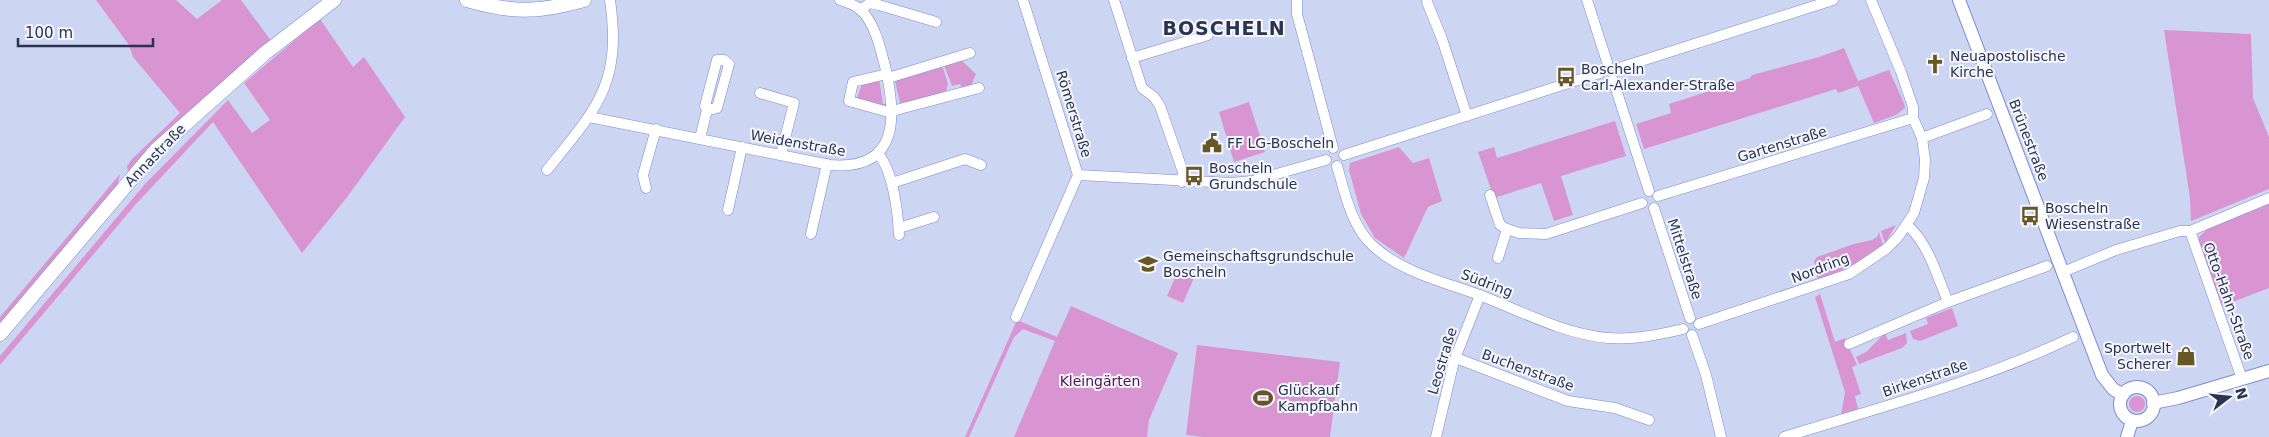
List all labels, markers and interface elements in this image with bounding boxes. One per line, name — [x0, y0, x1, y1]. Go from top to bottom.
scale bar — [18, 15, 152, 47]
district label: BOSCHELN — [1162, 17, 1286, 39]
text: 100 m — [25, 24, 73, 42]
place label: Neuapostolische Kirche — [1950, 48, 2066, 80]
church icon: Neuapostolische Kirche — [1924, 53, 1946, 75]
place label: Boscheln Carl-Alexander-Straße — [1581, 61, 1735, 93]
bus stop icon: Boscheln Carl-Alexander-Straße — [1555, 66, 1577, 88]
street label: Römerstraße — [1053, 69, 1095, 159]
street label: Brünestraße — [2006, 97, 2052, 183]
street label: Annastraße — [121, 121, 189, 189]
street label: Gartenstraße — [1735, 123, 1829, 165]
street label: Weidenstraße — [749, 127, 847, 159]
public building icon: FF LG-Boscheln — [1201, 132, 1223, 154]
place label: FF LG-Boscheln — [1227, 135, 1334, 151]
place label: Boscheln Grundschule — [1209, 160, 1297, 192]
bus stop icon: Boscheln Grundschule — [1183, 165, 1205, 187]
place label: Boscheln Wiesenstraße — [2045, 200, 2140, 232]
bus stop icon: Boscheln Wiesenstraße — [2019, 205, 2041, 227]
street label: Mittelstraße — [1664, 217, 1706, 301]
street label: Otto-Hahn-Straße — [2200, 240, 2258, 362]
place label: Gemeinschaftsgrundschule Boscheln — [1163, 248, 1354, 280]
street label: Nordring — [1789, 250, 1851, 286]
school or university icon: Gemeinschaftsgrundschule Boscheln — [1137, 253, 1159, 275]
street label: Südring — [1459, 266, 1515, 300]
street label: Leostraße — [1424, 326, 1460, 396]
place label: Sportwelt Scherer — [2104, 340, 2172, 372]
shop icon: Sportwelt Scherer — [2175, 345, 2197, 367]
street label: Buchenstraße — [1480, 346, 1576, 394]
street label: Birkenstraße — [1880, 356, 1970, 400]
north arrow — [2204, 372, 2254, 422]
park label: Kleingärten — [1060, 373, 1140, 389]
place label: Glückauf Kampfbahn — [1278, 382, 1358, 414]
text: N — [2232, 386, 2251, 401]
sports icon: Glückauf Kampfbahn — [1252, 387, 1274, 409]

